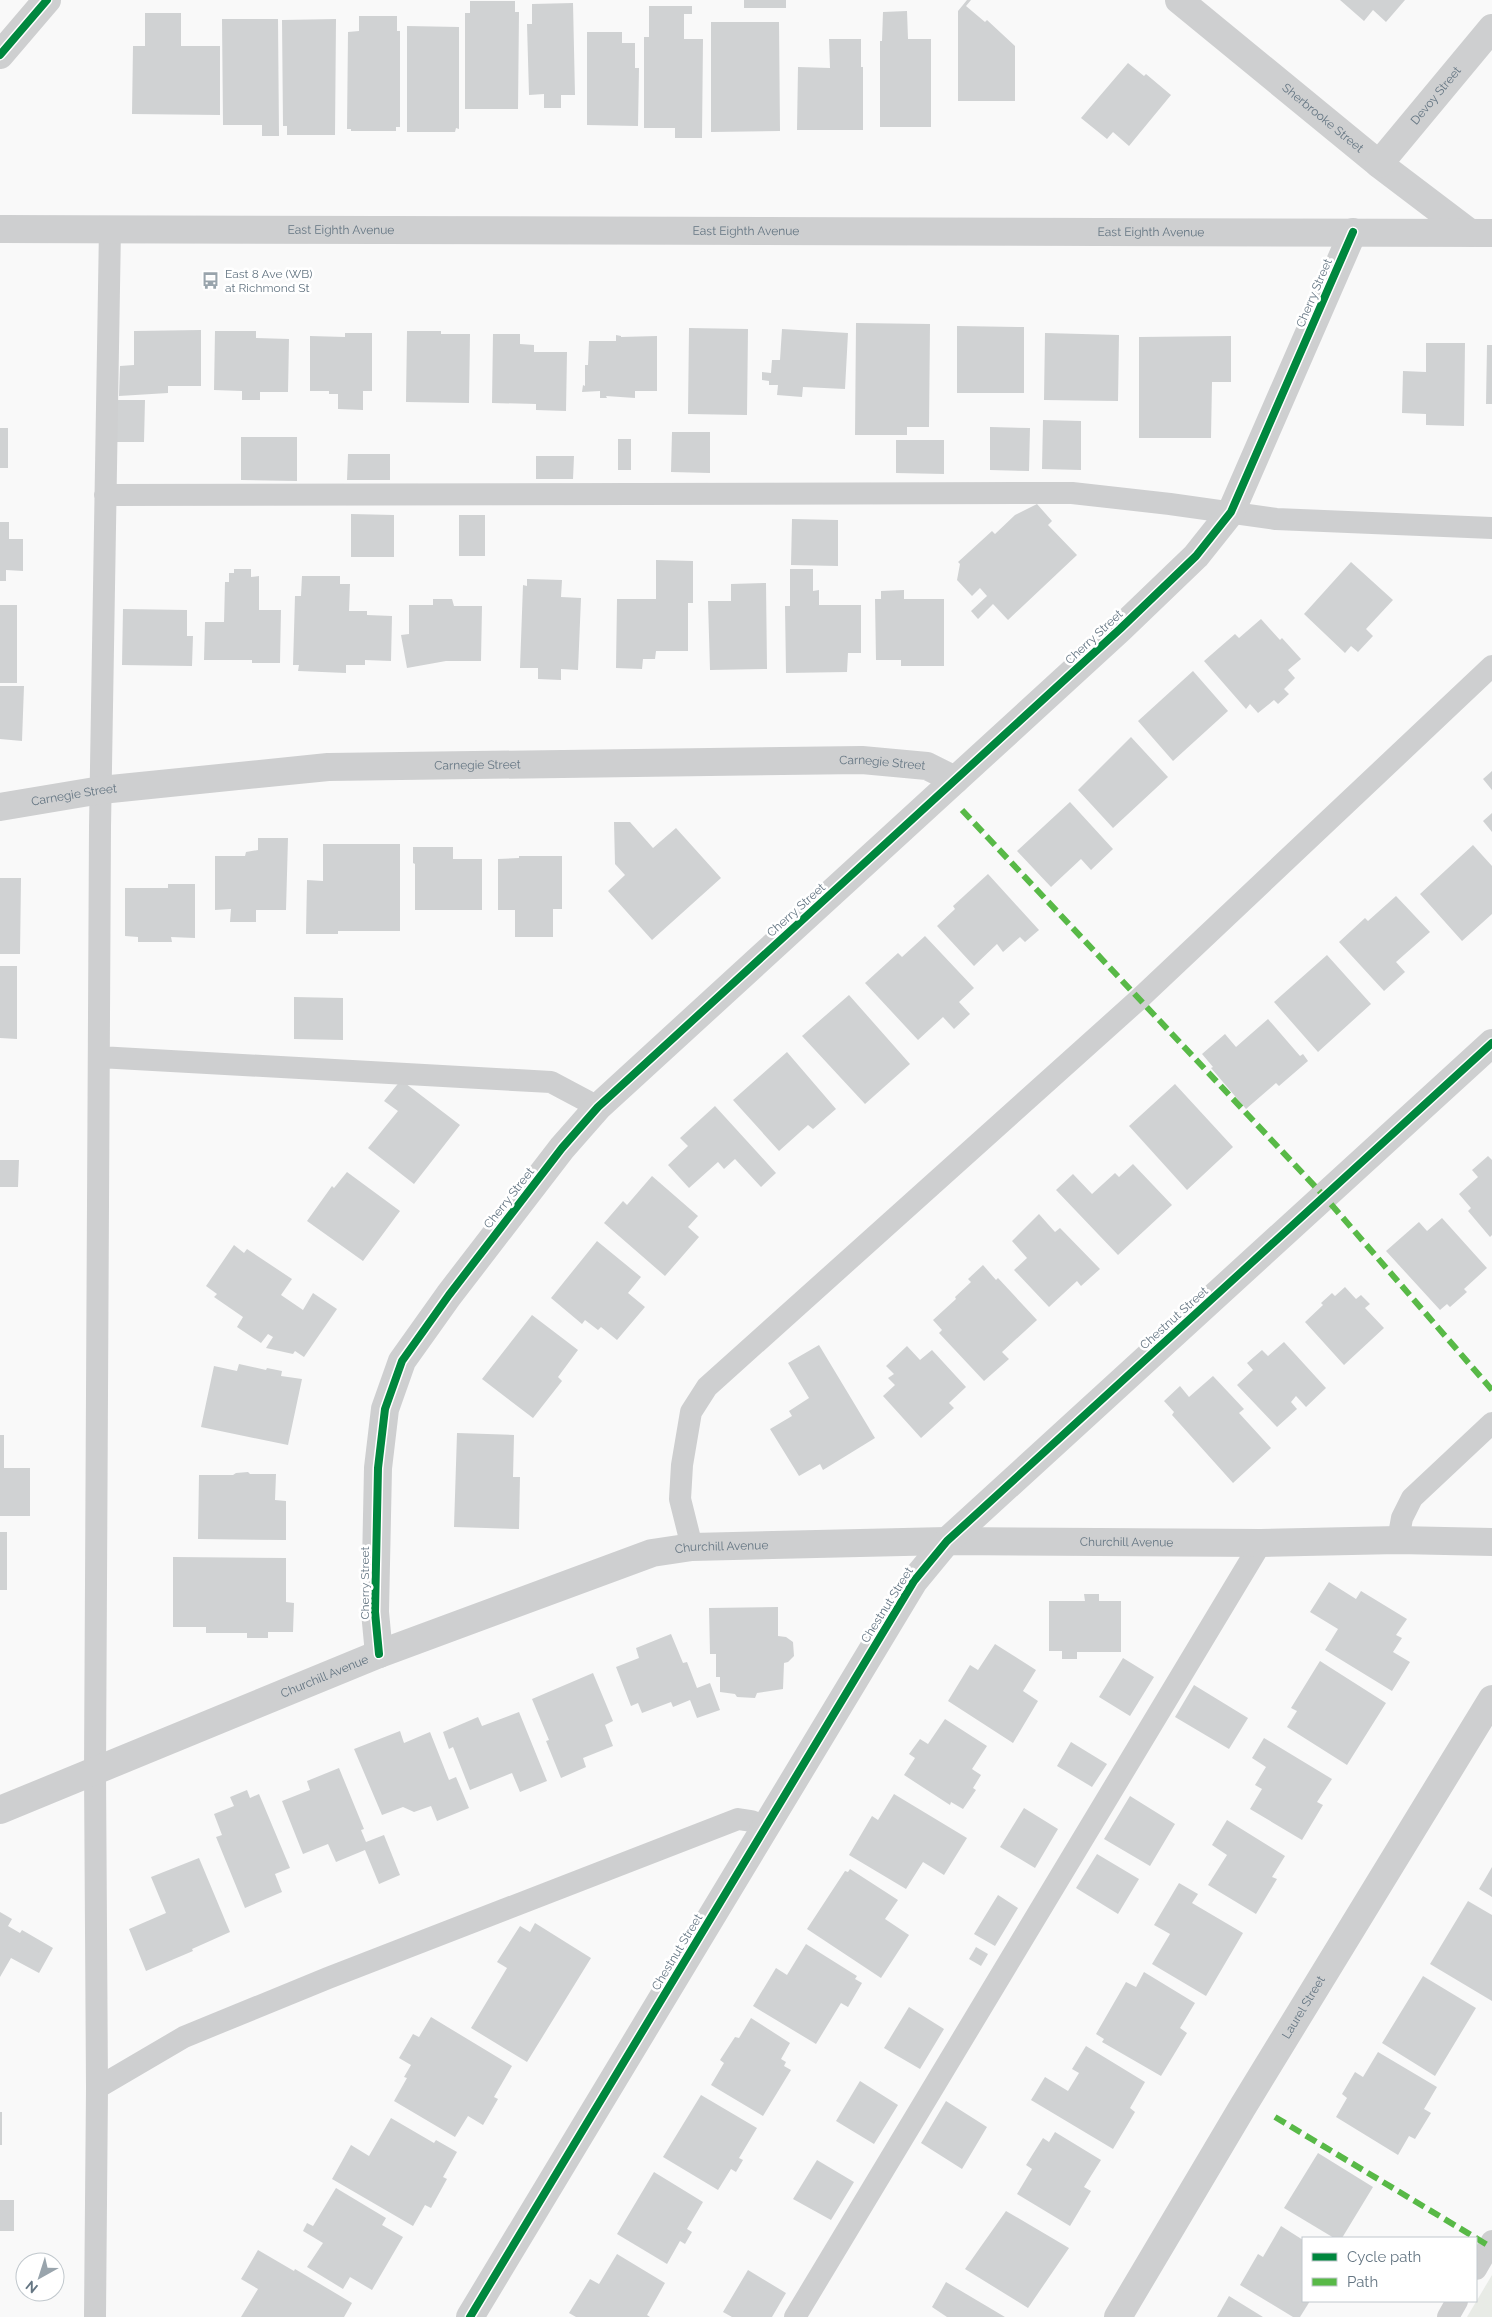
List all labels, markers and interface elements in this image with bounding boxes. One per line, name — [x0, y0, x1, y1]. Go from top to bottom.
street label: Devoy Street — [1408, 64, 1464, 127]
street label: Sherbrooke Street — [1279, 81, 1366, 155]
street label: East Eighth Avenue — [288, 223, 394, 237]
street label: East Eighth Avenue — [693, 224, 799, 238]
street label: East Eighth Avenue — [1098, 225, 1204, 239]
street label: Cherry Street — [1293, 257, 1335, 329]
place label: East 8 Ave (WB) at Richmond St — [225, 267, 312, 295]
bus stop icon: East 8 Ave (WB) at Richmond St — [201, 271, 221, 291]
street label: Cherry Street — [1062, 607, 1126, 667]
street label: Carnegie Street — [839, 753, 926, 773]
street label: Carnegie Street — [434, 757, 521, 773]
street label: Carnegie Street — [30, 781, 117, 809]
street label: Cherry Street — [764, 880, 828, 940]
street label: Cherry Street — [481, 1165, 537, 1231]
street label: Chestnut Street — [1137, 1284, 1211, 1352]
street label: Churchill Avenue — [1080, 1535, 1173, 1549]
street label: Churchill Avenue — [674, 1538, 769, 1556]
street label: Cherry Street — [358, 1546, 372, 1620]
street label: Chestnut Street — [858, 1565, 916, 1645]
street label: Churchill Avenue — [279, 1652, 371, 1701]
street label: Chestnut Street — [649, 1911, 705, 1993]
street label: Laurel Street — [1279, 1973, 1328, 2041]
legend — [1302, 2237, 1477, 2302]
text: Cycle path — [1347, 2248, 1421, 2266]
north arrow — [15, 2252, 65, 2302]
text: Path — [1347, 2273, 1378, 2291]
text: N — [23, 2278, 41, 2297]

